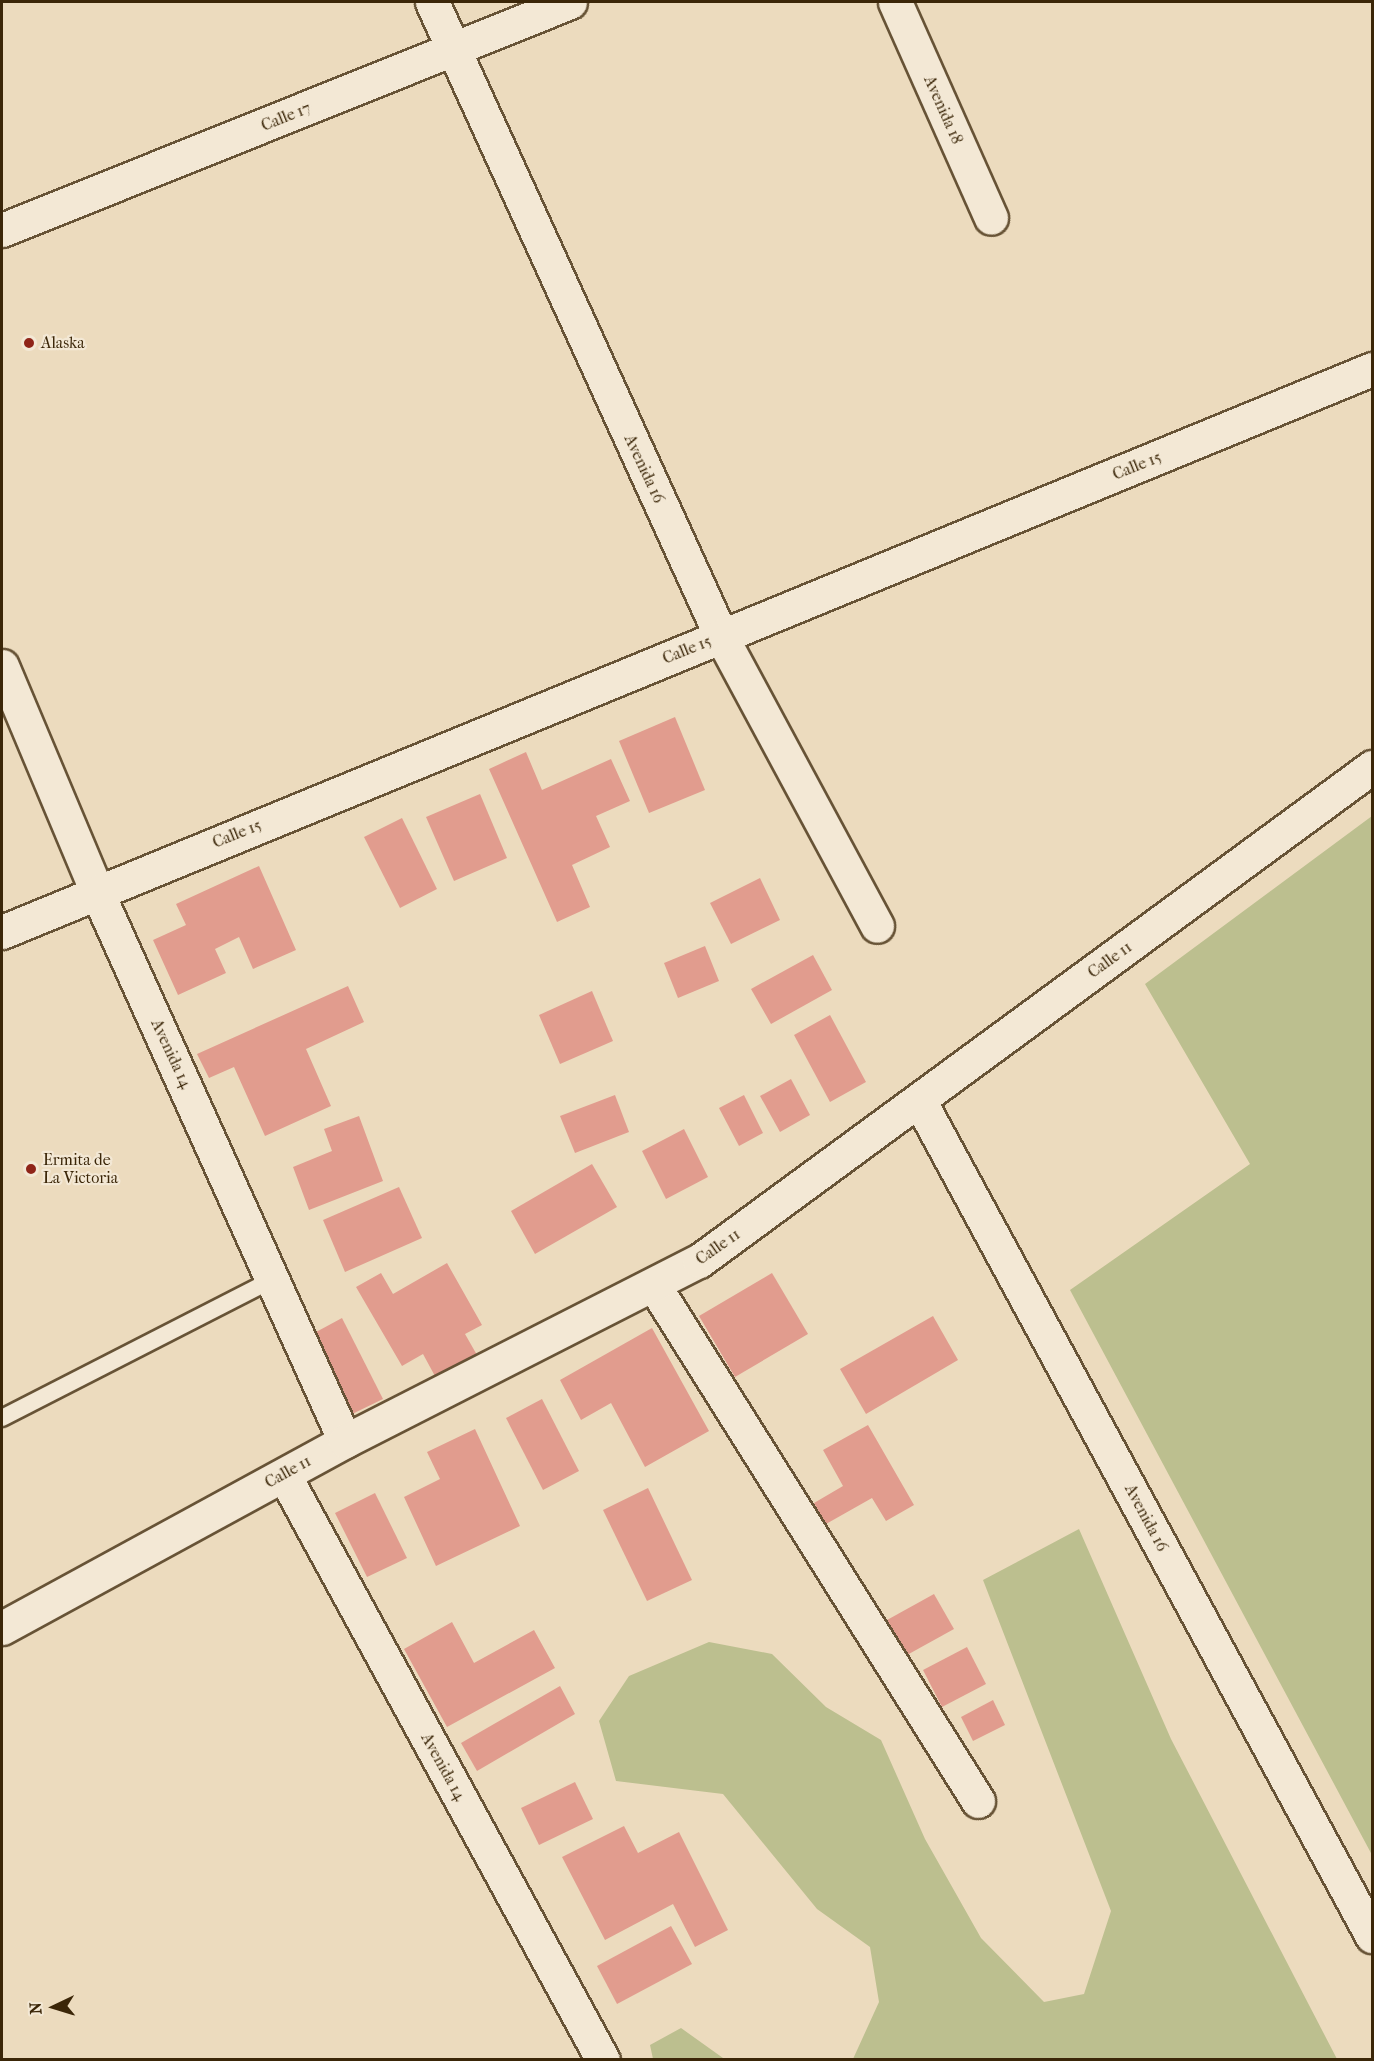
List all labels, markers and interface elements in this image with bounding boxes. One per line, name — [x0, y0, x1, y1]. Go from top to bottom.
street label: Avenida 18 — [919, 73, 967, 147]
street label: Calle 17 — [258, 98, 314, 136]
place label: Alaska — [41, 333, 85, 353]
marker: Alaska — [22, 336, 36, 350]
street label: Avenida 16 — [620, 432, 668, 506]
street label: Calle 15 — [1110, 448, 1164, 484]
street label: Calle 15 — [660, 632, 714, 668]
street label: Calle 15 — [210, 816, 264, 852]
street label: Calle 11 — [1084, 938, 1136, 982]
street label: Avenida 14 — [147, 1016, 195, 1092]
place label: Ermita de La Victoria — [43, 1150, 118, 1188]
marker: Ermita de La Victoria — [24, 1162, 38, 1176]
street label: Calle 11 — [692, 1225, 744, 1269]
street label: Calle 11 — [262, 1452, 314, 1492]
street label: Avenida 16 — [1120, 1481, 1172, 1555]
street label: Avenida 14 — [417, 1730, 469, 1804]
north arrow — [24, 1977, 84, 2037]
text: N — [26, 2002, 45, 2015]

